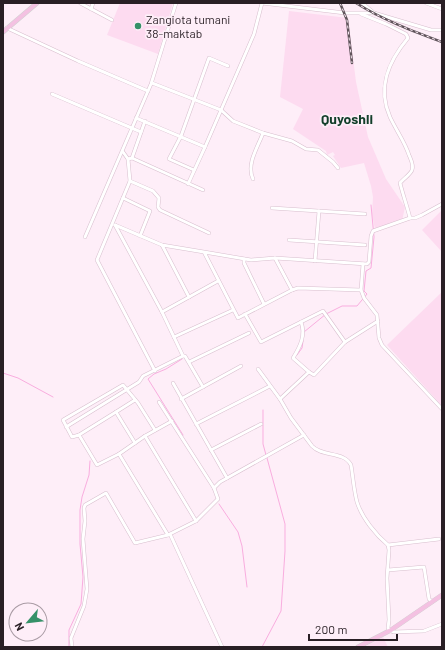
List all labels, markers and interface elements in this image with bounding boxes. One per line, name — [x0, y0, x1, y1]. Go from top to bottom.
place label: Zangiota tumani 38-maktab — [146, 12, 230, 40]
marker: Zangiota tumani 38-maktab — [133, 21, 143, 31]
district label: Quyoshli — [321, 110, 373, 127]
north arrow — [8, 602, 48, 642]
scale bar — [309, 616, 397, 642]
text: N — [11, 621, 26, 633]
text: 200 m — [315, 622, 347, 636]

